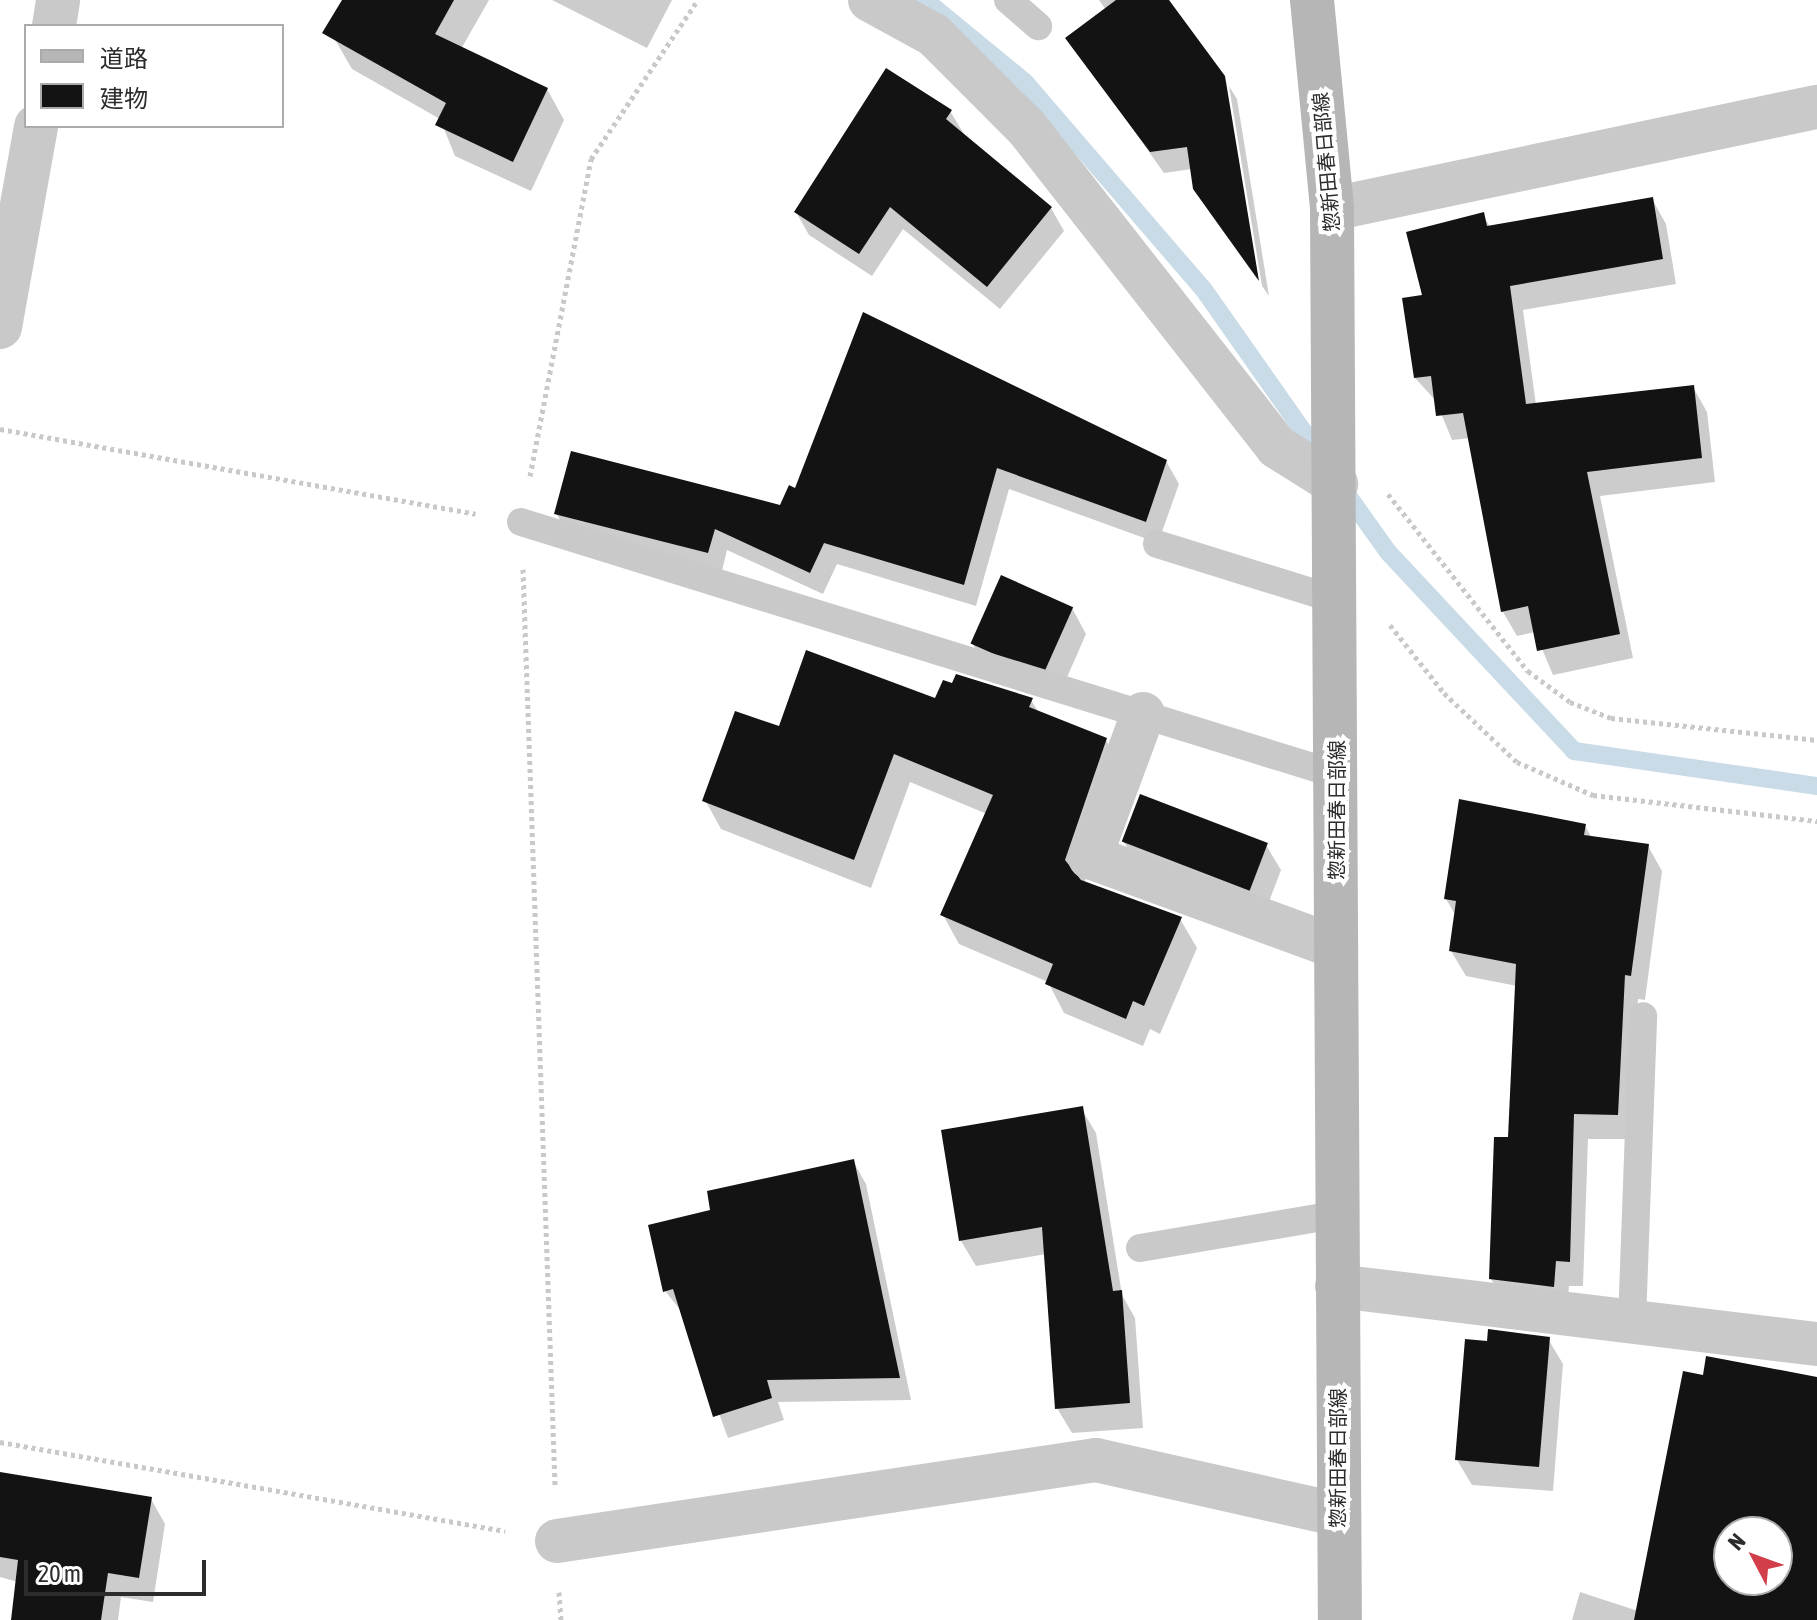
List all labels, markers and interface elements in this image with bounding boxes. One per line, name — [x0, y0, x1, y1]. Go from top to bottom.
legend — [24, 24, 284, 128]
text: 道路 — [100, 45, 148, 72]
text: 建物 — [100, 85, 148, 112]
street label: 惣新田春日部線 — [1308, 91, 1344, 233]
street label: 惣新田春日部線 — [1324, 740, 1348, 880]
street label: 惣新田春日部線 — [1325, 1388, 1349, 1528]
north arrow — [1713, 1516, 1793, 1596]
text: N — [1722, 1528, 1750, 1555]
scale bar — [28, 1544, 210, 1594]
text: 20 m — [38, 1560, 81, 1587]

